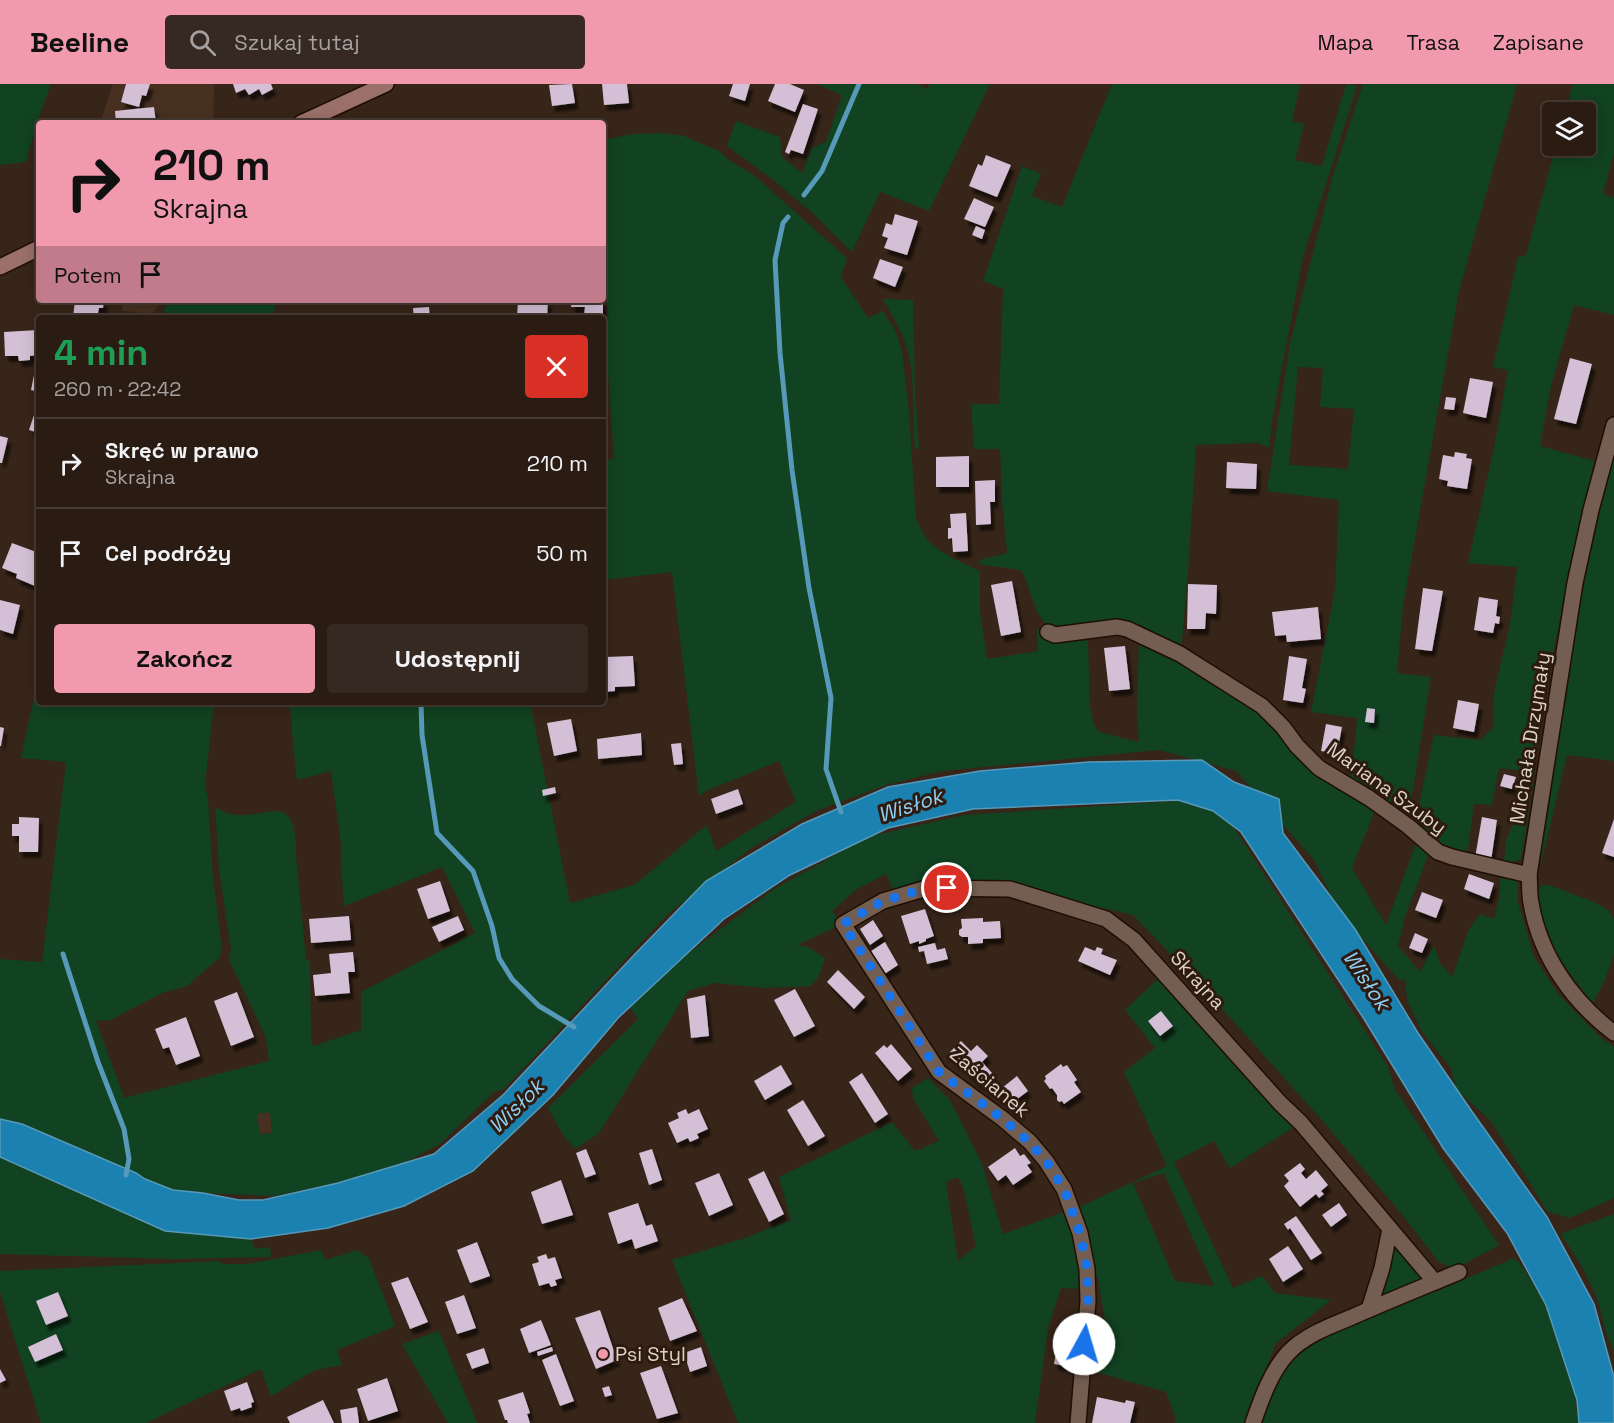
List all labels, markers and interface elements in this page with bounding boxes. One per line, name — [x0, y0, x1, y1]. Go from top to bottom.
search box — [165, 15, 585, 69]
text: Beeline — [30, 24, 129, 60]
icon: search — [186, 26, 219, 59]
text: Szukaj tutaj — [234, 28, 360, 56]
text: Mapa — [1318, 29, 1373, 56]
text: Trasa — [1406, 29, 1460, 56]
text: Zapisane — [1493, 29, 1584, 56]
map controls — [1542, 102, 1596, 156]
button: layers — [1542, 102, 1596, 156]
text: 210 m — [153, 139, 271, 192]
icon: right — [54, 144, 132, 222]
text: Skrajna — [153, 191, 248, 226]
icon: arrive — [134, 258, 167, 291]
text: Potem — [54, 261, 122, 289]
text: 4 min — [54, 330, 149, 376]
button: close — [525, 335, 588, 398]
text: 260 m · 22:42 — [54, 376, 181, 402]
text: Skręć w prawo — [105, 436, 259, 464]
icon: right — [54, 447, 87, 480]
text: 210 m — [527, 449, 588, 477]
text: Skrajna — [105, 464, 175, 490]
icon: arrive — [54, 537, 87, 570]
text: Cel podróży — [105, 539, 231, 567]
text: 50 m — [536, 539, 588, 567]
button: Zakończ — [54, 624, 315, 693]
button: Udostępnij — [327, 624, 588, 693]
street label: Michała Drzymały — [1504, 650, 1556, 826]
street label: Mariana Szuby — [1322, 736, 1452, 840]
water label: Wisłok — [874, 781, 948, 828]
pin — [921, 862, 972, 913]
icon: arrive — [930, 871, 963, 904]
street label: Skrajna — [1165, 945, 1231, 1015]
water label: Wisłok — [1337, 945, 1398, 1017]
street label: Zaścianek — [945, 1041, 1036, 1123]
water label: Wisłok — [483, 1071, 551, 1139]
position arrow — [1052, 1312, 1116, 1376]
place label: Psi Styl — [615, 1341, 686, 1367]
marker: Psi Styl — [596, 1347, 610, 1361]

